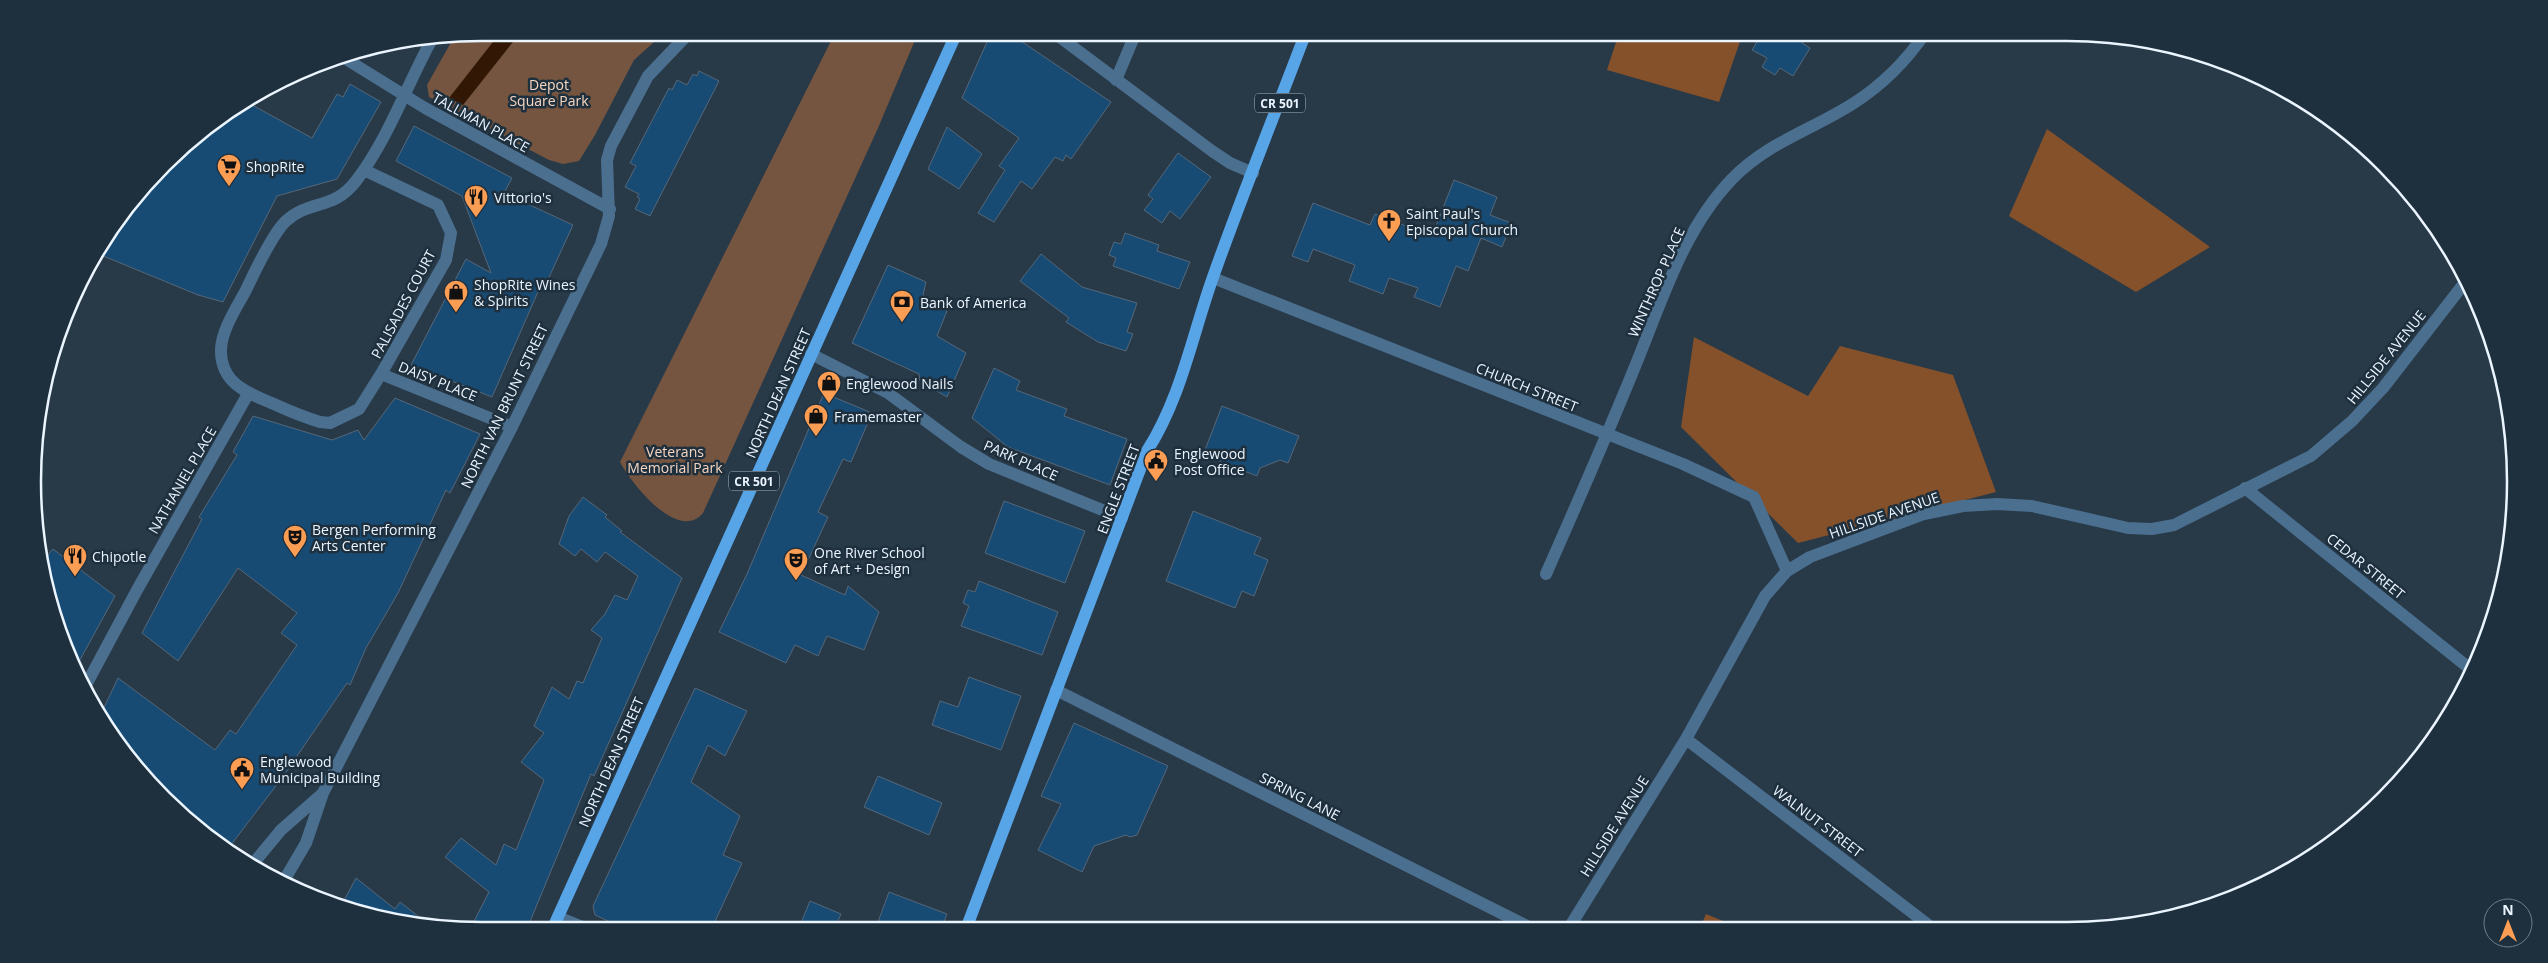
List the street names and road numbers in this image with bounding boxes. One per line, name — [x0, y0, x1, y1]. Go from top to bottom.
street label: TALLMAN PLACE — [429, 88, 533, 156]
road number: CR 501 — [1255, 94, 1305, 112]
street label: WINTHROP PLACE — [1623, 224, 1689, 340]
street label: PALISADES COURT — [366, 246, 440, 362]
street label: HILLSIDE AVENUE — [2342, 306, 2430, 408]
street label: NORTH VAN BRUNT STREET — [456, 321, 552, 491]
street label: NORTH DEAN STREET — [741, 325, 815, 461]
street label: DAISY PLACE — [396, 357, 480, 405]
street label: CHURCH STREET — [1473, 358, 1581, 416]
street label: NATHANIEL PLACE — [144, 423, 220, 537]
street label: PARK PLACE — [981, 435, 1061, 485]
street label: ENGLE STREET — [1092, 441, 1144, 537]
road number: CR 501 — [729, 472, 779, 491]
street label: HILLSIDE AVENUE — [1826, 487, 1942, 543]
street label: CEDAR STREET — [2323, 529, 2409, 604]
street label: NORTH DEAN STREET — [574, 694, 648, 830]
street label: SPRING LANE — [1257, 768, 1343, 824]
street label: HILLSIDE AVENUE — [1575, 772, 1653, 880]
street label: WALNUT STREET — [1769, 781, 1867, 861]

